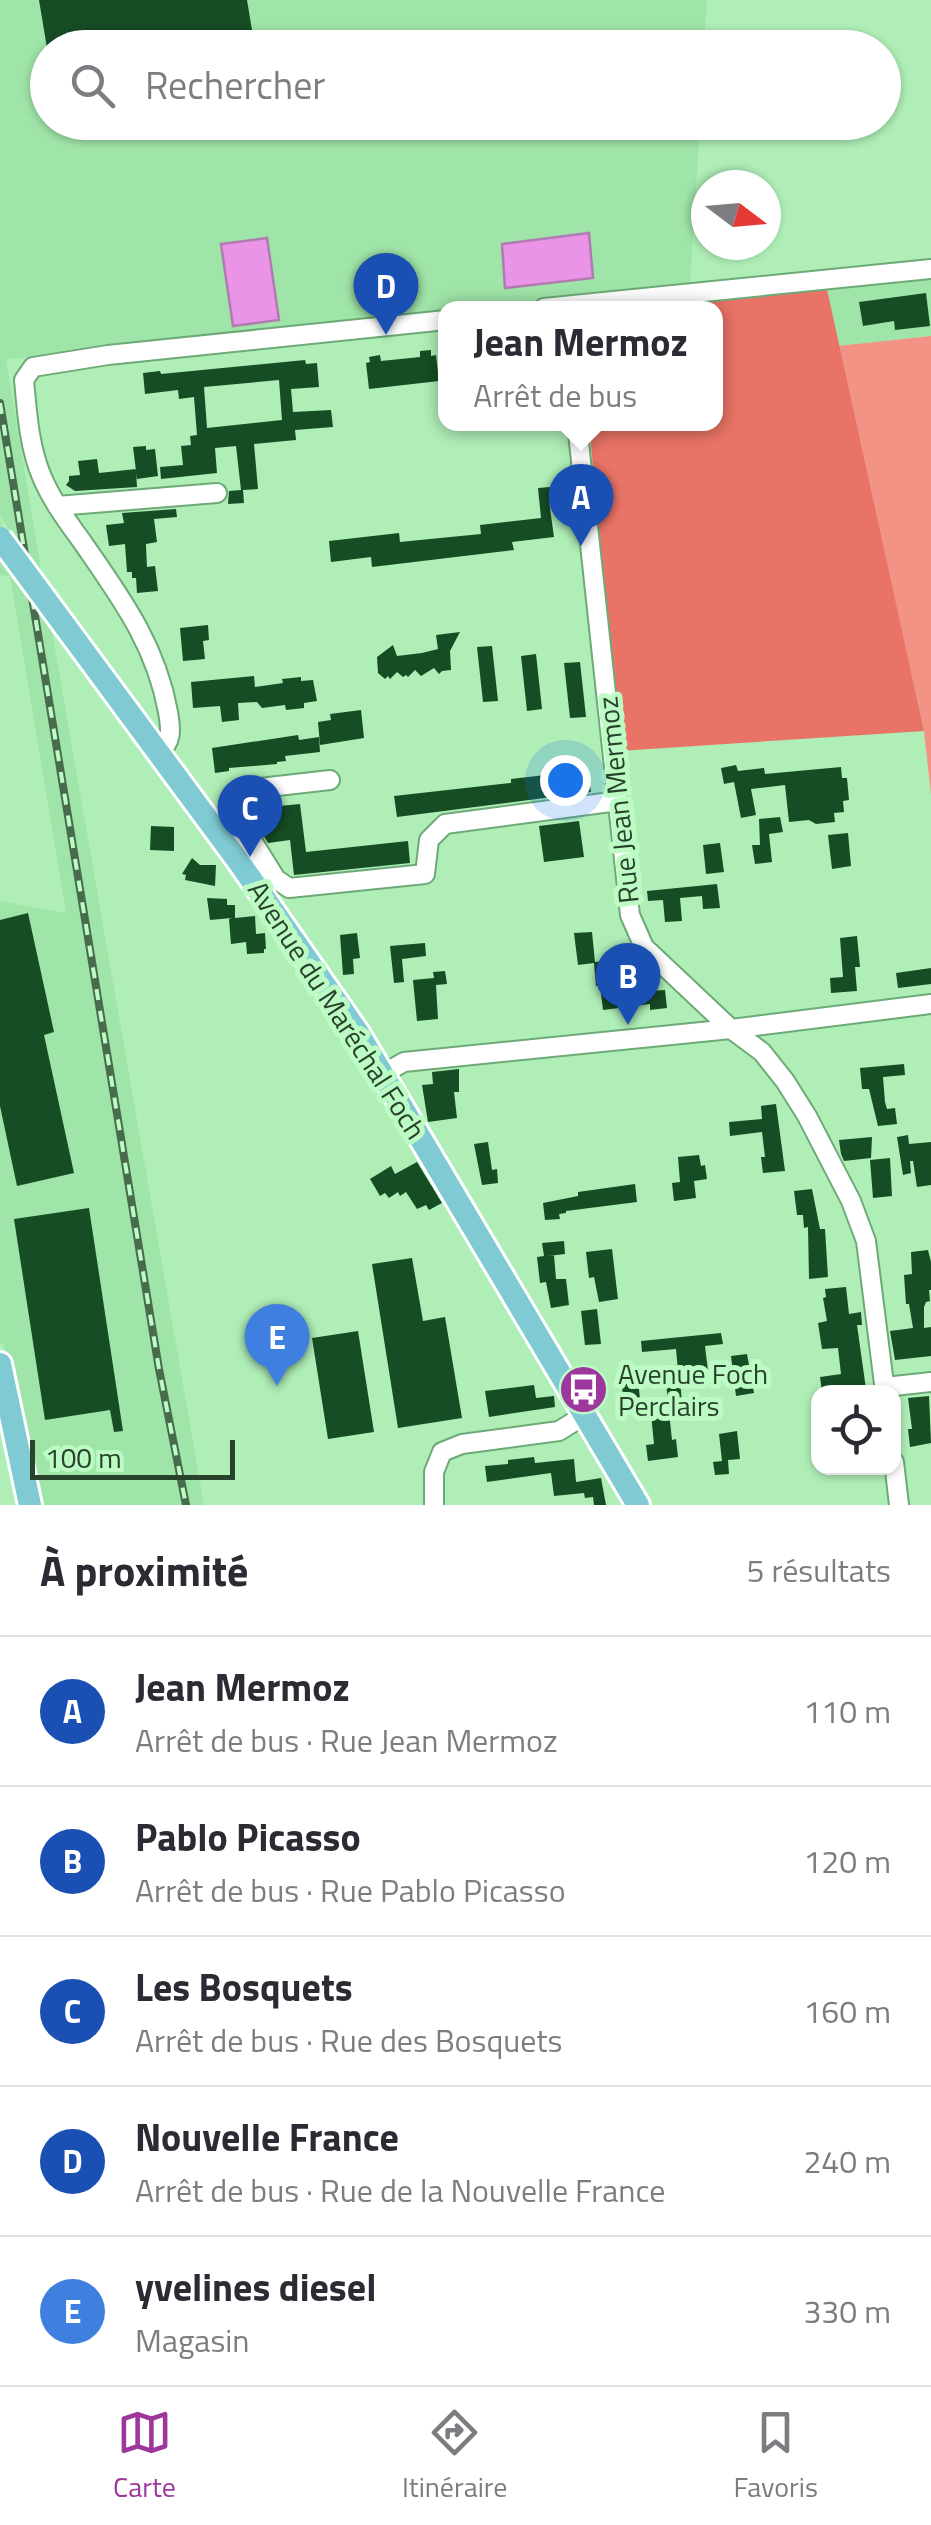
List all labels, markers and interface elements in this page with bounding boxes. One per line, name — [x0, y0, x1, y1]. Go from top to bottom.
search box — [30, 30, 901, 140]
text: Rechercher — [145, 56, 326, 114]
icon: search — [65, 58, 120, 113]
north arrow — [691, 170, 781, 260]
pin: D — [354, 252, 418, 335]
popup — [438, 301, 723, 431]
text: Jean Mermoz — [473, 313, 688, 371]
text: Arrêt de bus — [473, 371, 637, 419]
pin: A — [548, 464, 614, 546]
street label: Rue Jean Mermoz — [585, 695, 650, 906]
your location — [540, 755, 591, 806]
pin: C — [218, 774, 282, 857]
street label: Avenue du Maréchal Foch — [237, 872, 437, 1148]
pin: B — [596, 942, 660, 1025]
pin: E — [244, 1304, 310, 1386]
place label: Avenue Foch Perclairs — [618, 1352, 768, 1427]
bus stop icon: Avenue Foch Perclairs — [557, 1364, 609, 1416]
map controls — [811, 1385, 901, 1475]
button: locate — [811, 1385, 901, 1475]
scale bar — [30, 1435, 235, 1480]
text: 100 m — [45, 1436, 122, 1479]
text: À proximité — [40, 1538, 248, 1602]
text: 5 résultats — [746, 1546, 891, 1594]
text: Jean Mermoz — [135, 1658, 350, 1716]
text: A — [63, 1687, 82, 1735]
text: 110 m — [803, 1687, 891, 1735]
text: Arrêt de bus · Rue Jean Mermoz — [135, 1716, 557, 1764]
text: Pablo Picasso — [135, 1808, 361, 1866]
text: B — [63, 1837, 82, 1885]
text: 120 m — [803, 1837, 891, 1885]
text: Arrêt de bus · Rue Pablo Picasso — [135, 1866, 566, 1914]
text: Les Bosquets — [135, 1958, 353, 2016]
text: C — [64, 1987, 81, 2035]
text: 160 m — [803, 1987, 891, 2035]
text: Arrêt de bus · Rue des Bosquets — [135, 2016, 562, 2064]
text: Nouvelle France — [135, 2108, 399, 2166]
text: D — [62, 2137, 83, 2185]
text: 240 m — [803, 2137, 891, 2185]
text: Arrêt de bus · Rue de la Nouvelle France — [135, 2166, 665, 2214]
text: yvelines diesel — [135, 2258, 376, 2316]
text: E — [64, 2287, 81, 2335]
text: 330 m — [803, 2287, 891, 2335]
text: Magasin — [135, 2316, 249, 2364]
tab: Carte — [113, 2405, 176, 2508]
tab: Itinéraire — [402, 2405, 507, 2508]
tab: Favoris — [733, 2405, 818, 2508]

